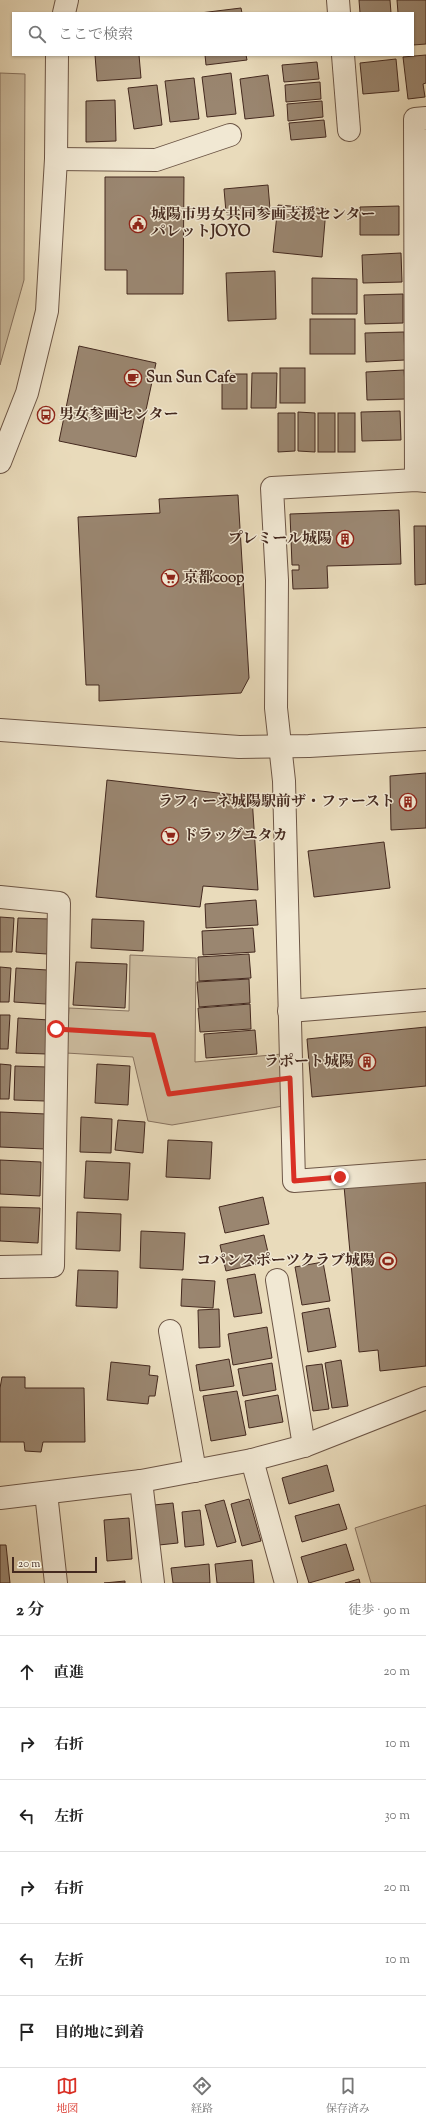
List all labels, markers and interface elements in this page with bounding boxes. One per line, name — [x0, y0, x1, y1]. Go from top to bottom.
search box — [12, 12, 414, 56]
icon: search — [26, 23, 48, 45]
text: ここで検索 — [58, 25, 133, 46]
place label: 城陽市男女共同参画支援センター パレットJOYO — [151, 205, 375, 243]
public building icon: 城陽市男女共同参画支援センター パレットJOYO — [128, 214, 148, 234]
cafe icon: Sun Sun Cafe — [123, 368, 143, 388]
place label: Sun Sun Cafe — [146, 368, 236, 389]
bus stop icon: 男女参画センター — [36, 405, 56, 425]
place label: 男女参画センター — [59, 405, 178, 426]
place label: プレミール城陽 — [228, 529, 332, 550]
building icon: プレミール城陽 — [335, 529, 355, 549]
supermarket icon: 京都coop — [160, 568, 180, 588]
place label: 京都coop — [183, 568, 245, 589]
place label: ラフィーネ城陽駅前ザ・ファースト — [158, 792, 395, 813]
building icon: ラフィーネ城陽駅前ザ・ファースト — [398, 792, 418, 812]
supermarket icon: ドラッグユタカ — [160, 826, 180, 846]
place label: ドラッグユタカ — [183, 826, 287, 847]
route start — [47, 1020, 65, 1038]
place label: ラポート城陽 — [264, 1052, 354, 1073]
building icon: ラポート城陽 — [357, 1052, 377, 1072]
route end — [331, 1168, 349, 1186]
place label: コパンスポーツクラブ城陽 — [196, 1251, 375, 1272]
sports icon: コパンスポーツクラブ城陽 — [378, 1251, 398, 1271]
scale bar — [12, 1555, 97, 1574]
text: 20 m — [18, 1556, 40, 1572]
text: 2 分 — [16, 1599, 45, 1623]
text: 徒歩 · 90 m — [348, 1602, 410, 1620]
icon: ahead — [16, 1661, 38, 1683]
text: 直進 — [54, 1663, 84, 1684]
text: 20 m — [384, 1663, 410, 1681]
icon: right — [16, 1733, 38, 1755]
text: 右折 — [54, 1735, 84, 1756]
text: 10 m — [385, 1735, 410, 1753]
icon: left — [16, 1805, 38, 1827]
text: 左折 — [54, 1807, 84, 1828]
text: 30 m — [384, 1807, 410, 1825]
icon: right — [16, 1877, 38, 1899]
text: 右折 — [54, 1879, 84, 1900]
text: 20 m — [384, 1879, 410, 1897]
icon: left — [16, 1949, 38, 1971]
text: 左折 — [54, 1951, 84, 1972]
text: 10 m — [385, 1951, 410, 1969]
icon: arrive — [16, 2021, 38, 2043]
text: 目的地に到着 — [54, 2023, 144, 2044]
tab: 地図 — [56, 2075, 78, 2117]
tab: 経路 — [191, 2075, 213, 2117]
tab: 保存済み — [326, 2075, 370, 2117]

